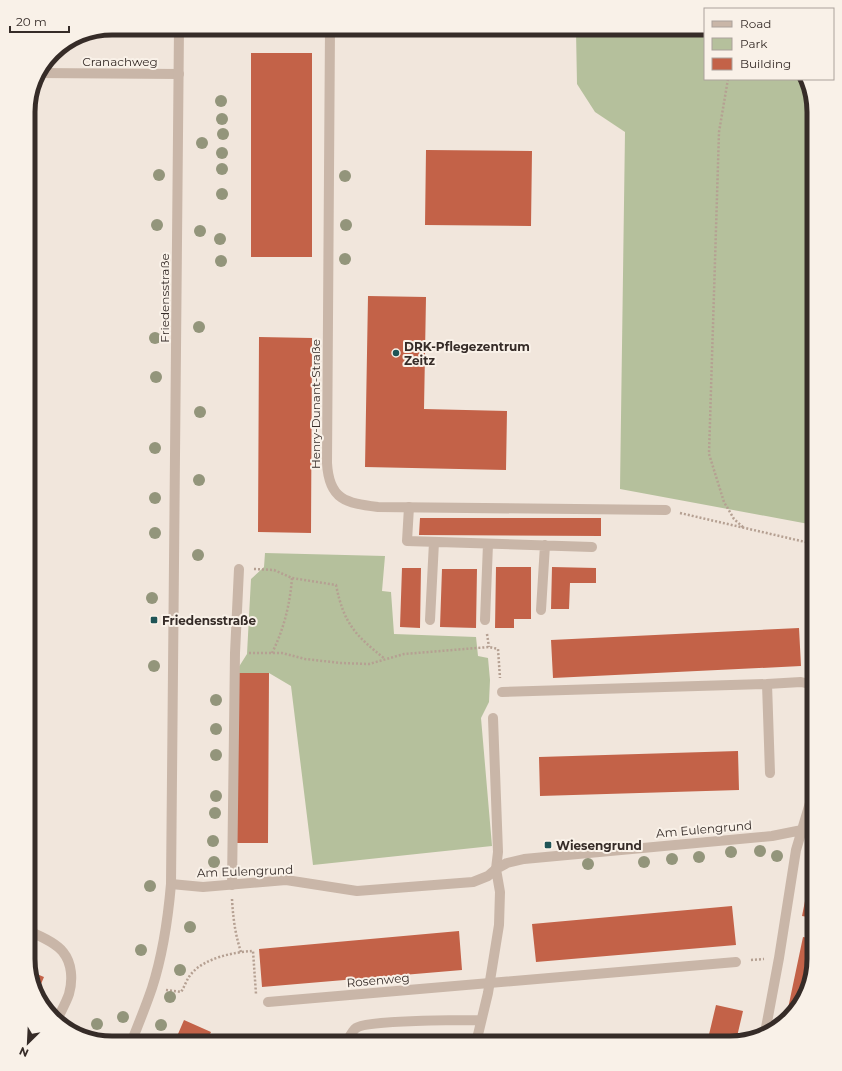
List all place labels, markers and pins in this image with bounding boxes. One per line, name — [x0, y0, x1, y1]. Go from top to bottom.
place label: DRK-Pflegezentrum Zeitz — [404, 339, 530, 368]
marker: DRK-Pflegezentrum Zeitz — [391, 348, 401, 358]
place label: Friedensstraße — [162, 613, 256, 628]
marker: Friedensstraße — [149, 615, 159, 625]
place label: Wiesengrund — [556, 838, 642, 853]
marker: Wiesengrund — [543, 840, 553, 850]

